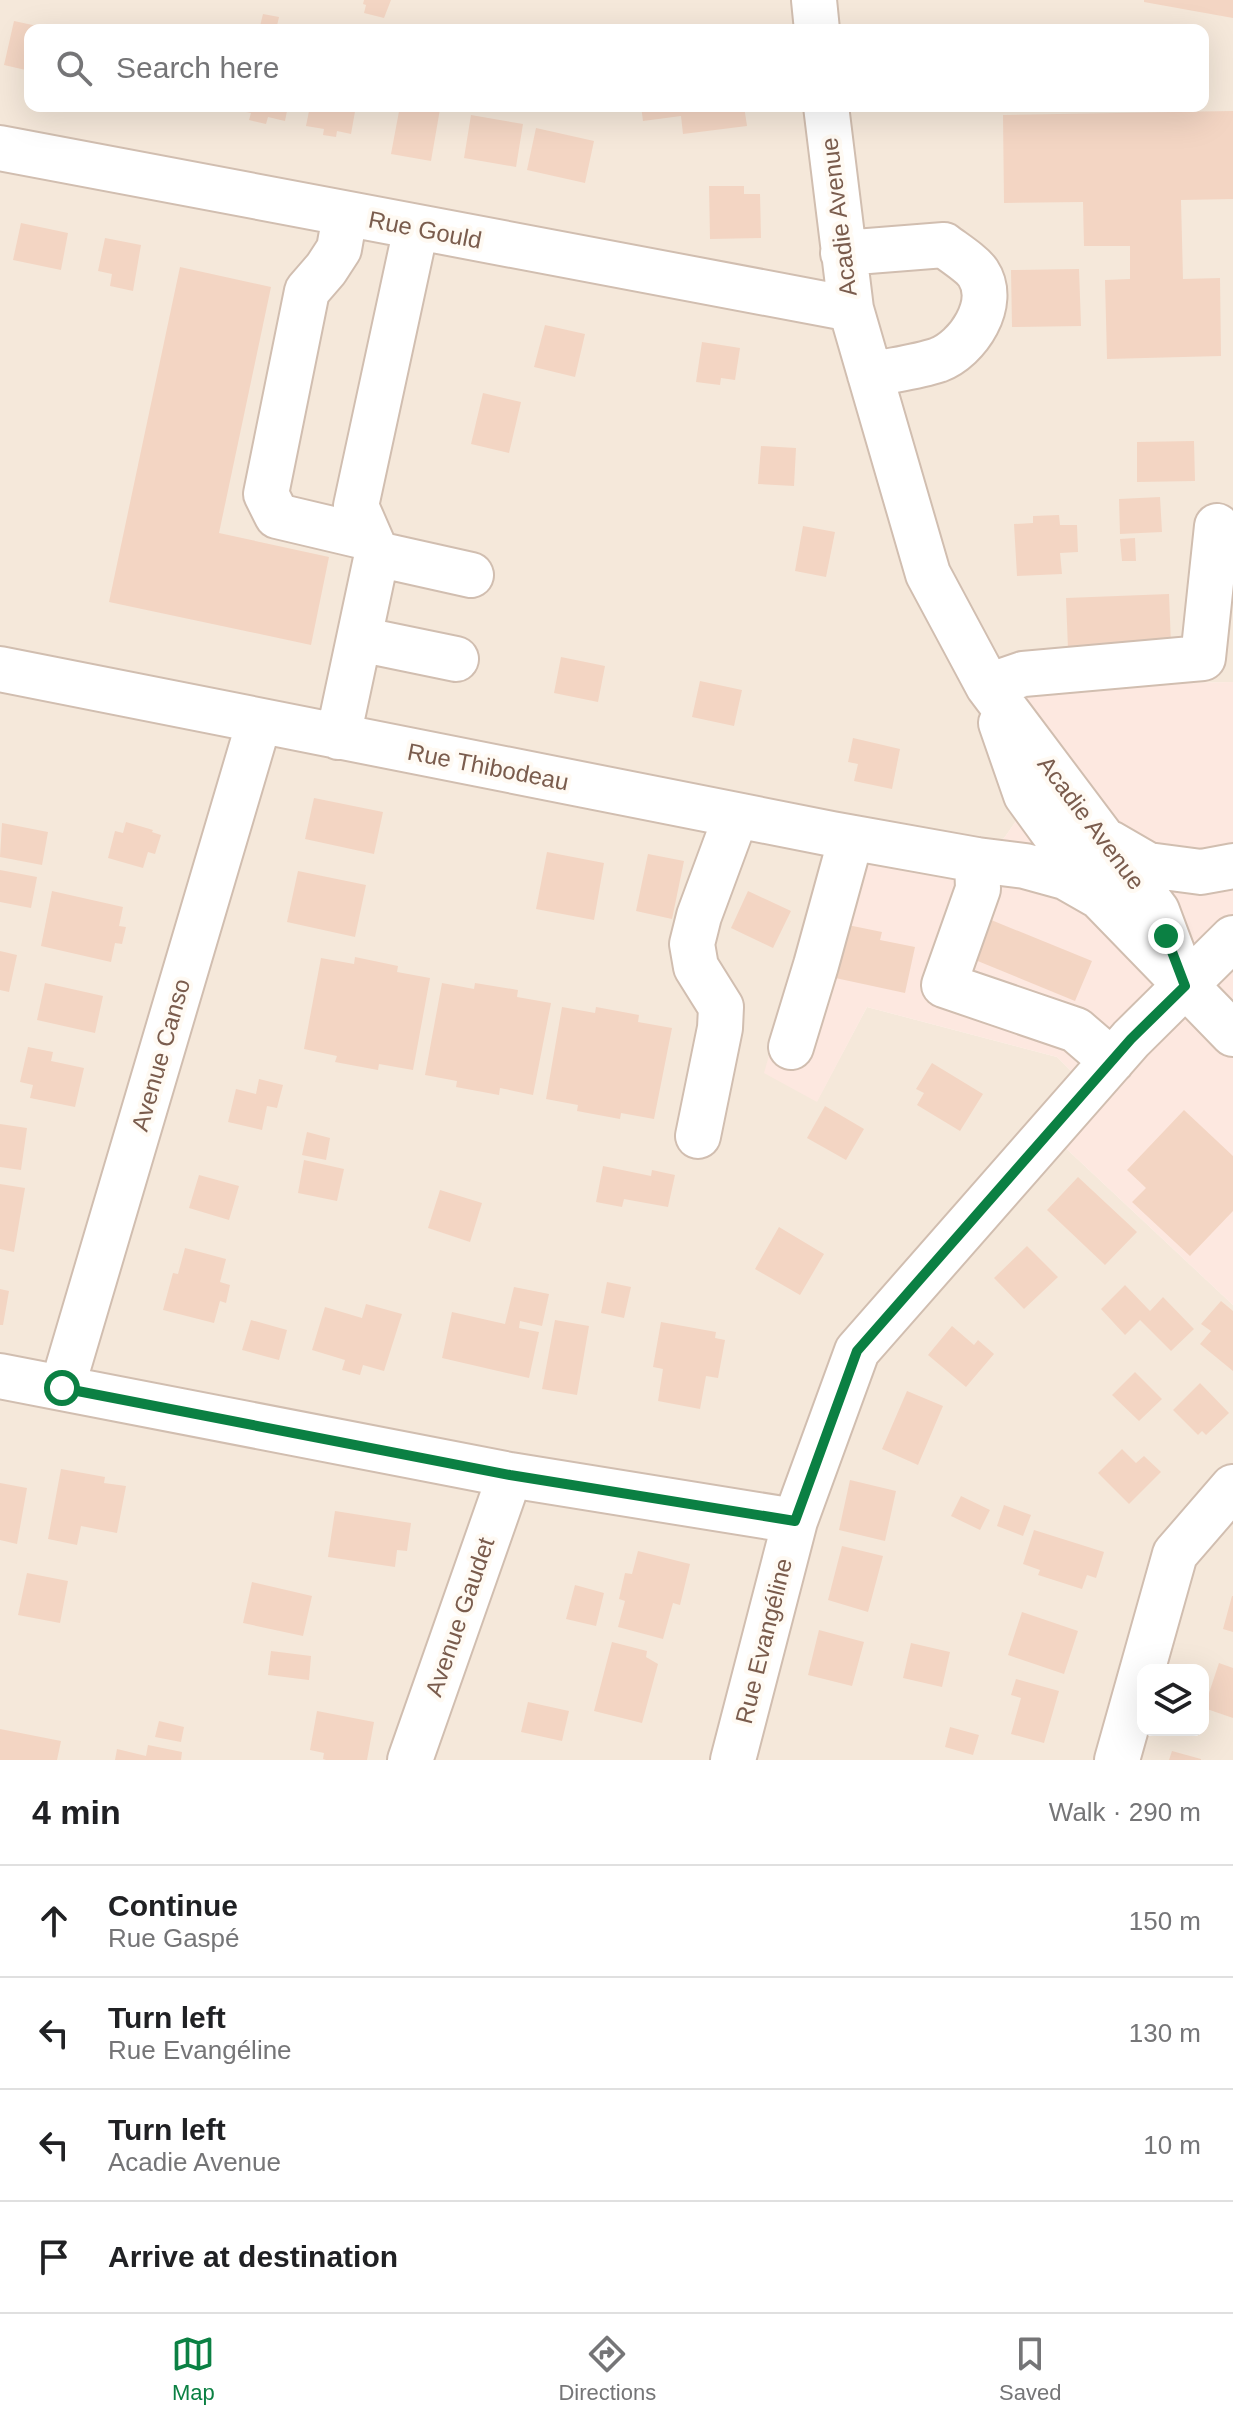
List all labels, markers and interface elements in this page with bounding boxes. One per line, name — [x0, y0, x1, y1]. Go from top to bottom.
search box — [24, 24, 1209, 112]
icon: search — [52, 46, 96, 90]
text: Search here — [116, 51, 279, 84]
street label: Acadie Avenue — [815, 136, 862, 298]
street label: Rue Gould — [366, 205, 484, 254]
street label: Rue Thibodeau — [405, 738, 571, 795]
street label: Acadie Avenue — [1033, 751, 1150, 895]
route end — [1148, 918, 1184, 954]
street label: Avenue Canso — [126, 976, 195, 1134]
route start — [44, 1370, 80, 1406]
street label: Avenue Gaudet — [420, 1533, 499, 1700]
street label: Rue Evangéline — [730, 1555, 797, 1726]
map controls — [1137, 1664, 1209, 1736]
button: layers — [1137, 1664, 1209, 1736]
text: 4 min — [32, 1793, 121, 1831]
text: Walk · 290 m — [1049, 1797, 1201, 1827]
text: Continue — [108, 1889, 238, 1922]
icon: ahead — [32, 1899, 76, 1943]
text: 150 m — [1129, 1906, 1201, 1936]
text: Rue Gaspé — [108, 1923, 240, 1953]
text: Turn left — [108, 2001, 226, 2034]
icon: left — [32, 2011, 76, 2055]
text: 130 m — [1129, 2018, 1201, 2048]
text: Rue Evangéline — [108, 2035, 292, 2065]
text: Turn left — [108, 2113, 226, 2146]
icon: left — [32, 2123, 76, 2167]
text: 10 m — [1143, 2130, 1201, 2160]
text: Acadie Avenue — [108, 2147, 281, 2177]
icon: arrive — [32, 2235, 76, 2279]
text: Arrive at destination — [108, 2240, 398, 2273]
tab: Map — [171, 2332, 215, 2406]
tab: Directions — [558, 2332, 656, 2406]
tab: Saved — [999, 2332, 1062, 2406]

